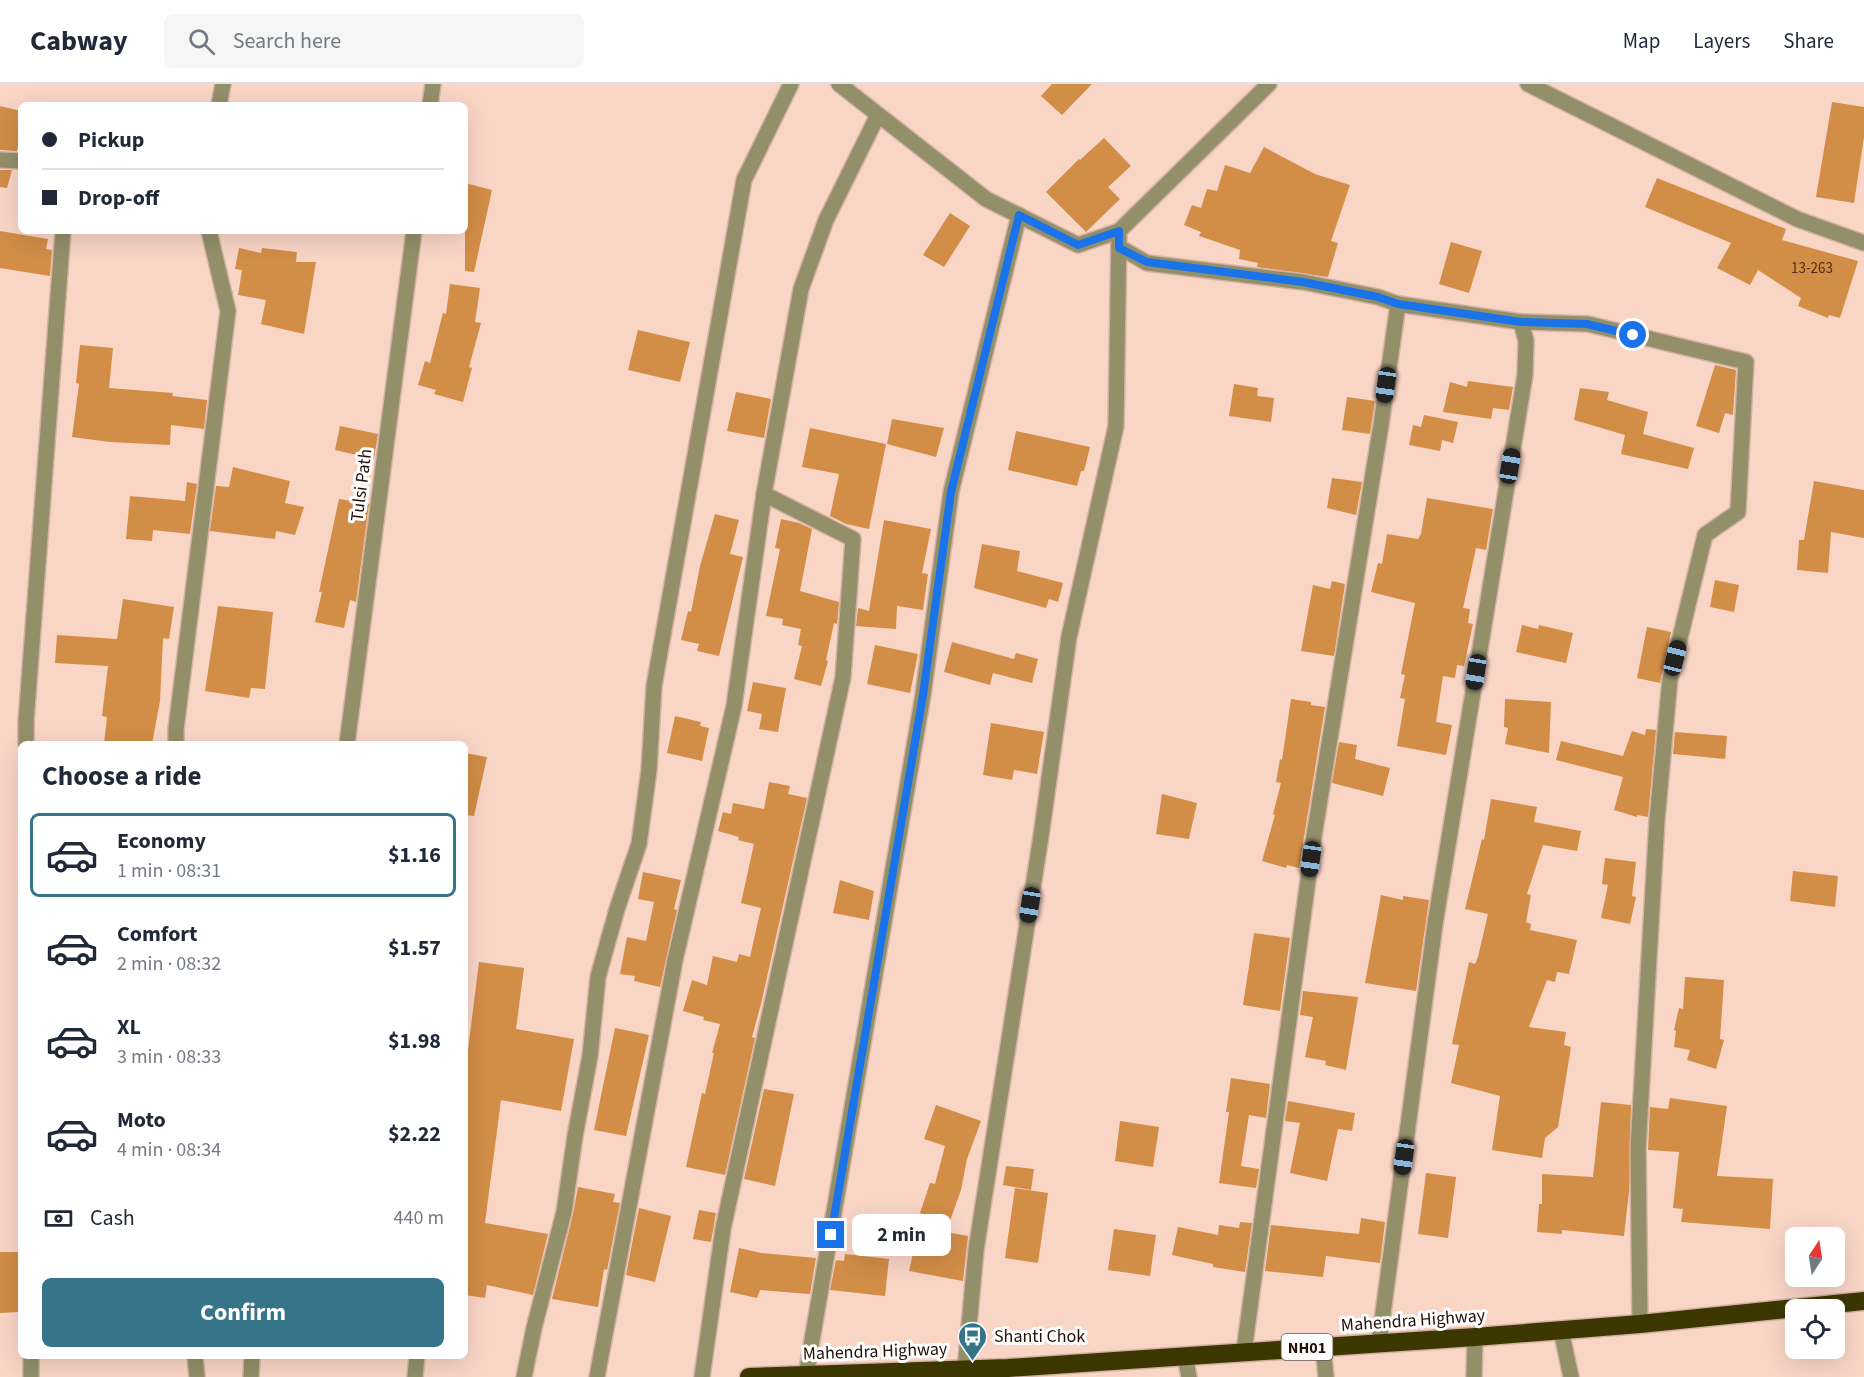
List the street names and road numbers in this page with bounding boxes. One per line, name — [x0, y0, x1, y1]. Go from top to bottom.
street label: Tulsi Path — [345, 447, 378, 523]
street label: Mahendra Highway — [1340, 1303, 1487, 1338]
road number: NH01 — [1282, 1334, 1332, 1360]
street label: Mahendra Highway — [802, 1336, 948, 1367]

